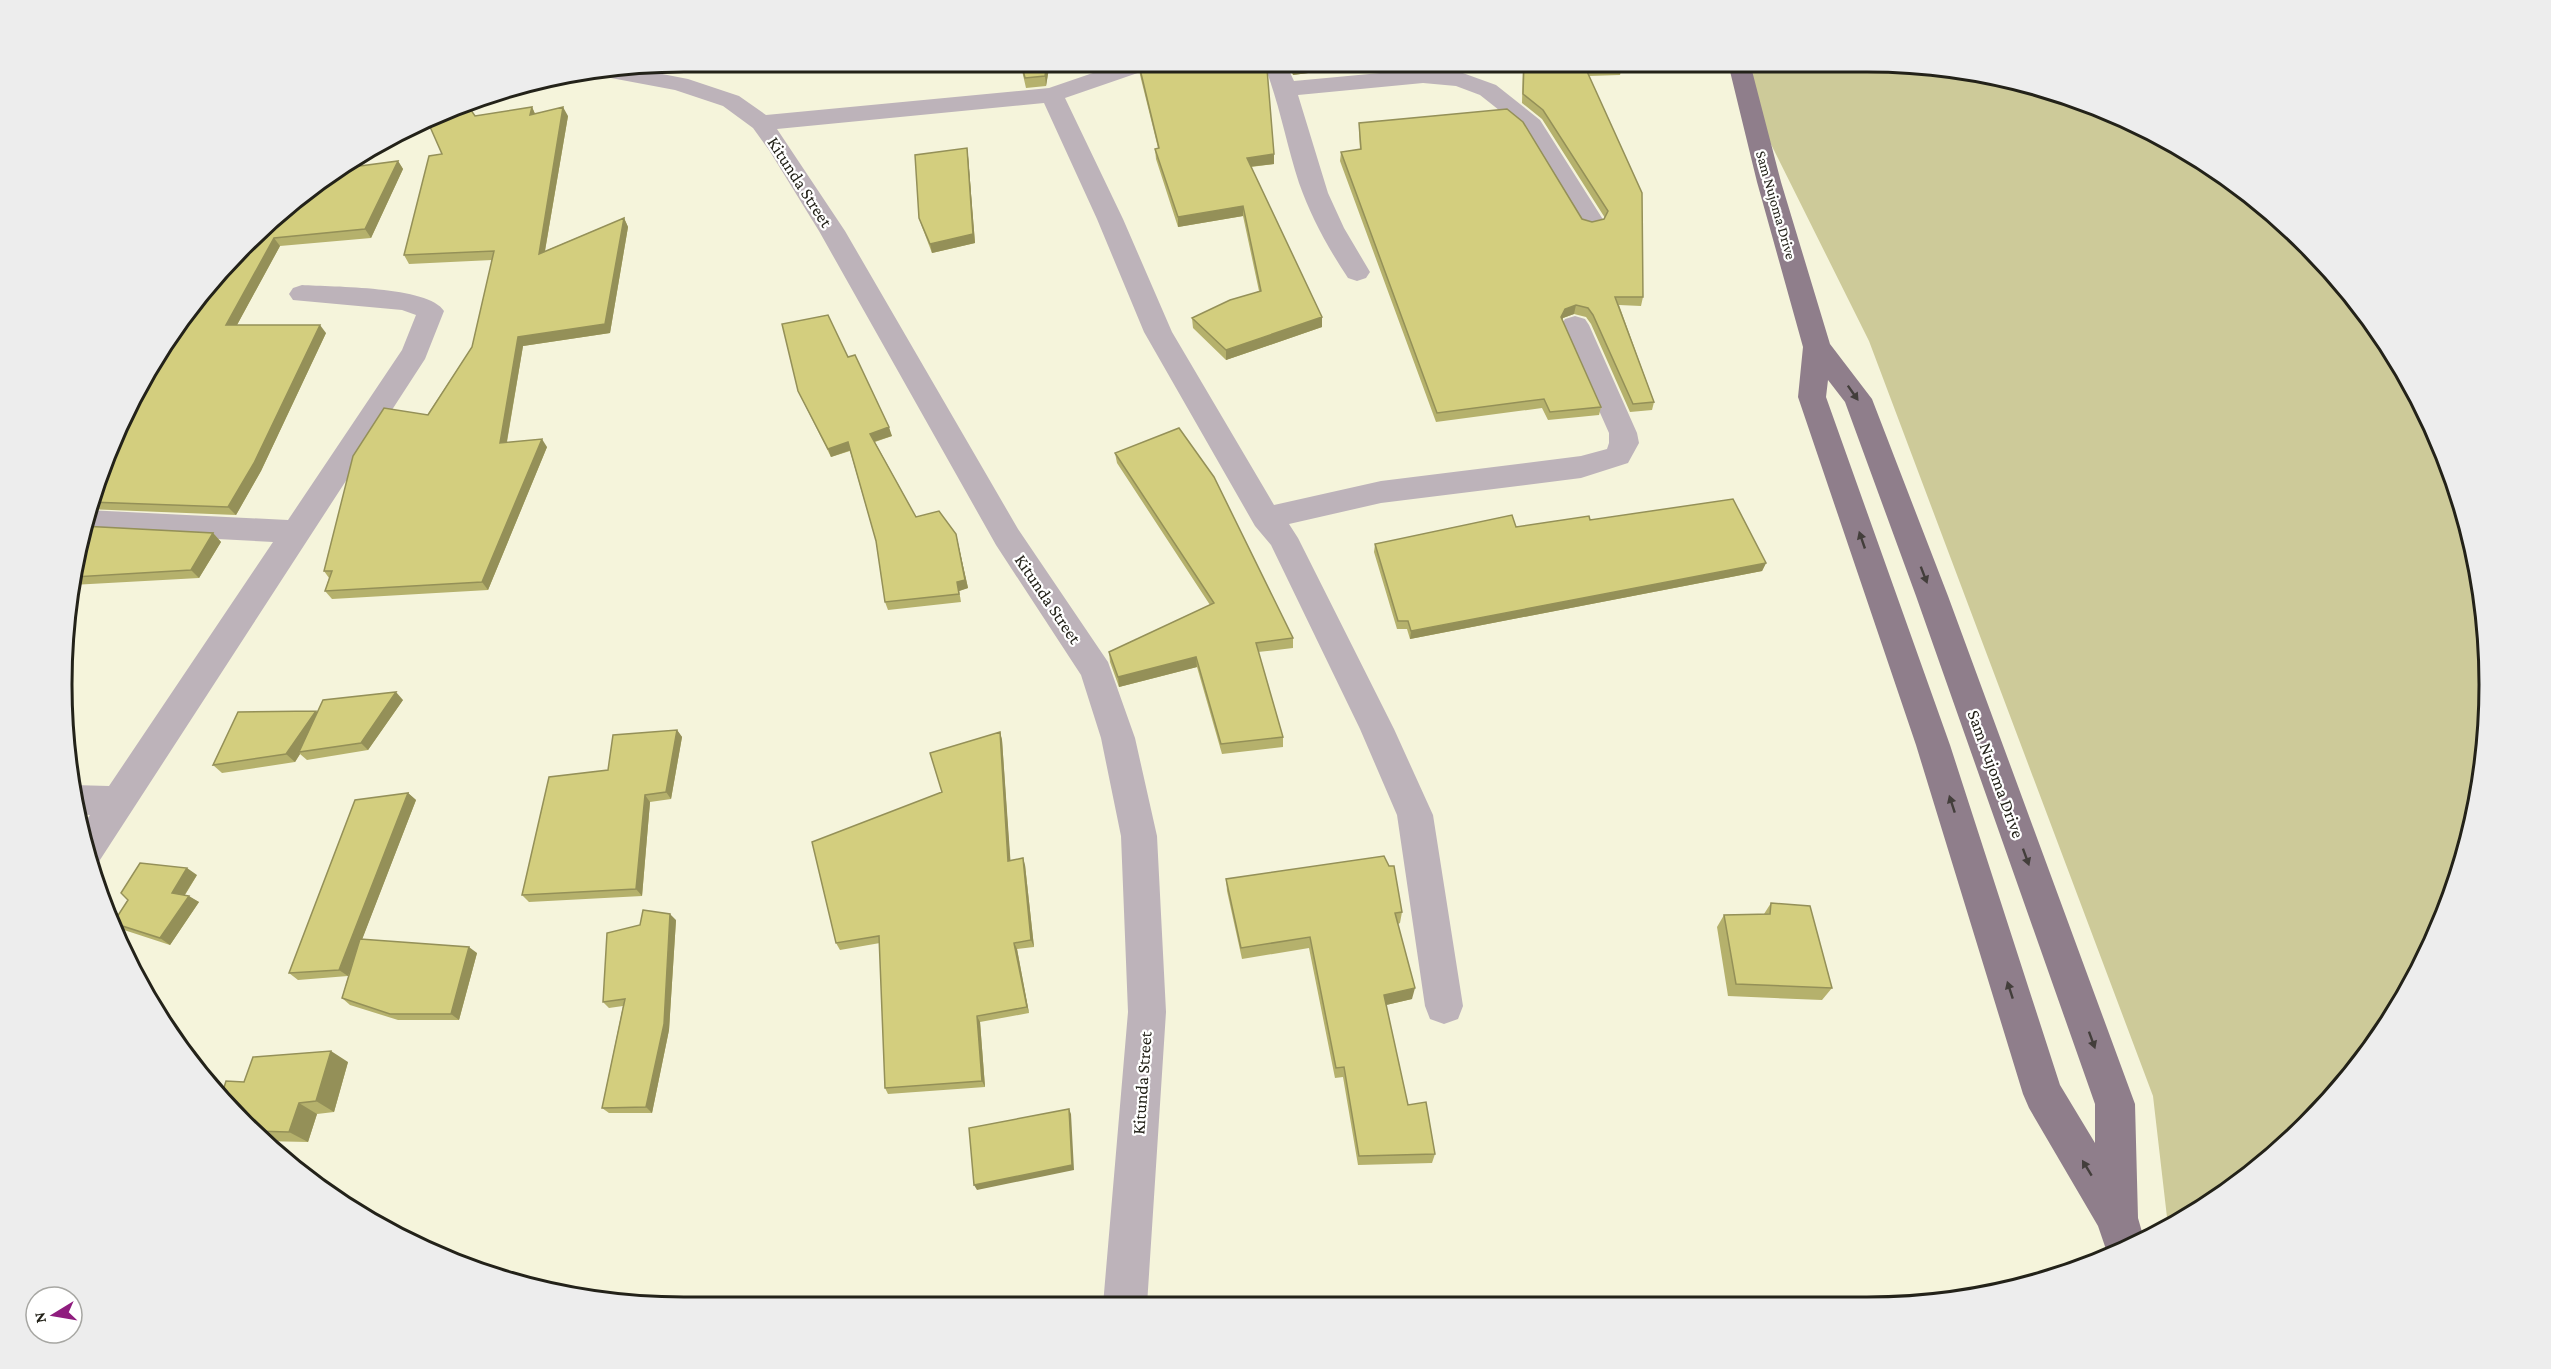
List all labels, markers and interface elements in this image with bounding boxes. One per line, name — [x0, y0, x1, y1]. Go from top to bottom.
street label: Kitunda Street — [763, 133, 837, 232]
street label: Sam Nujoma Drive — [1752, 149, 1799, 262]
one-way arrow — [1847, 385, 1859, 401]
one-way arrow — [1856, 531, 1866, 549]
street label: Kitunda Street — [1011, 550, 1086, 648]
one-way arrow — [1919, 566, 1929, 584]
street label: Sam Nujoma Drive — [1963, 707, 2028, 841]
one-way arrow — [1947, 795, 1956, 813]
one-way arrow — [2021, 848, 2031, 866]
one-way arrow — [2005, 981, 2015, 999]
street label: Kitunda Street — [1128, 1030, 1156, 1135]
one-way arrow — [2088, 1031, 2098, 1049]
one-way arrow — [2082, 1160, 2093, 1176]
north arrow — [24, 1285, 84, 1345]
text: N — [30, 1311, 49, 1325]

